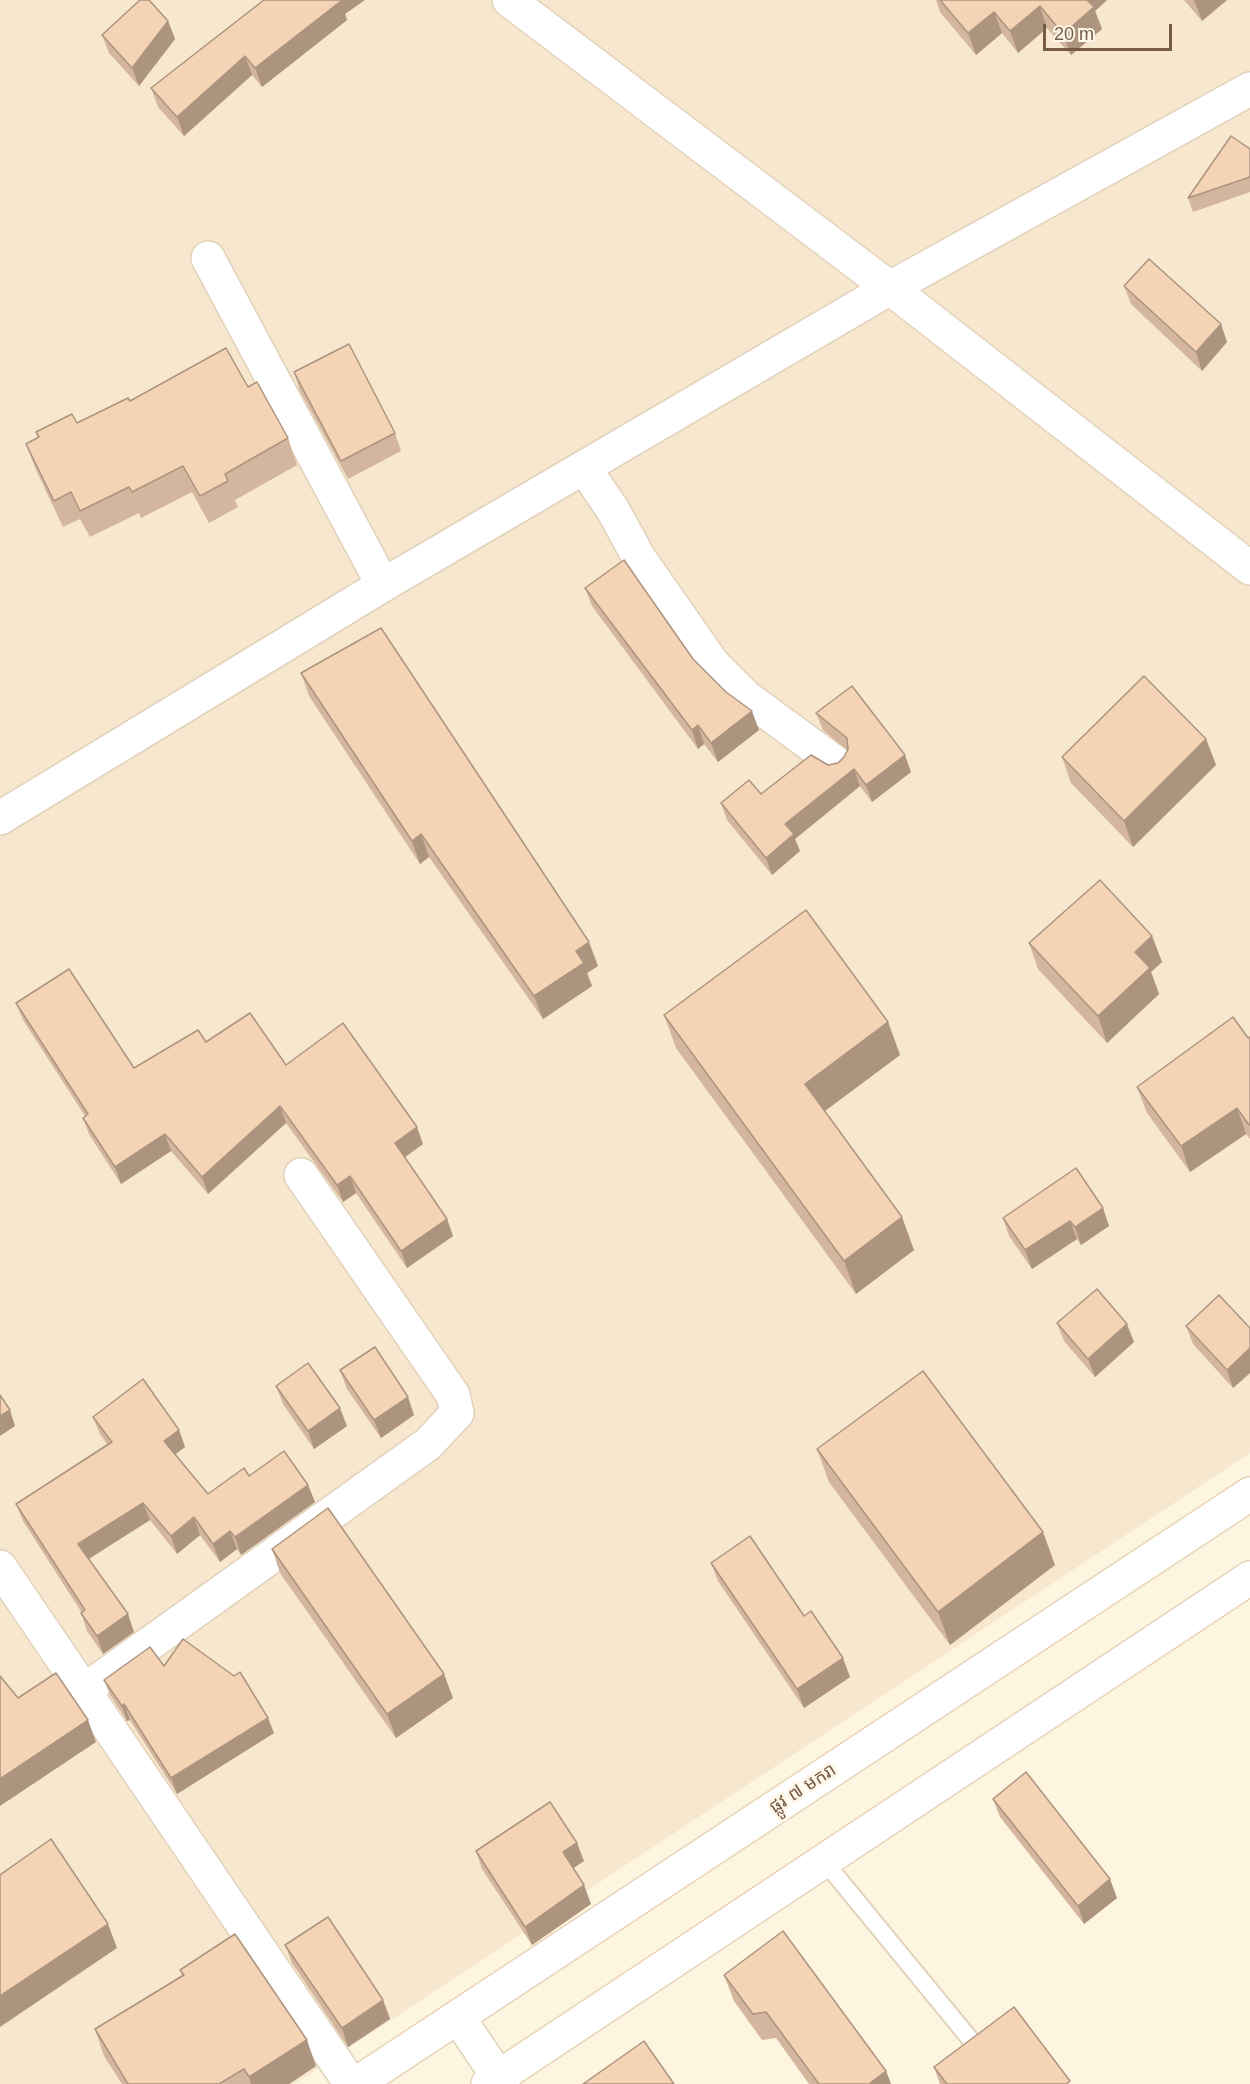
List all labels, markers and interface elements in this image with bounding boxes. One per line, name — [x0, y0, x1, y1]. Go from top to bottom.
scale bar — [1046, 12, 1175, 50]
text: 20 m — [1054, 24, 1094, 44]
street label: ផ្លូវ ៧ មករា — [766, 1759, 840, 1819]

